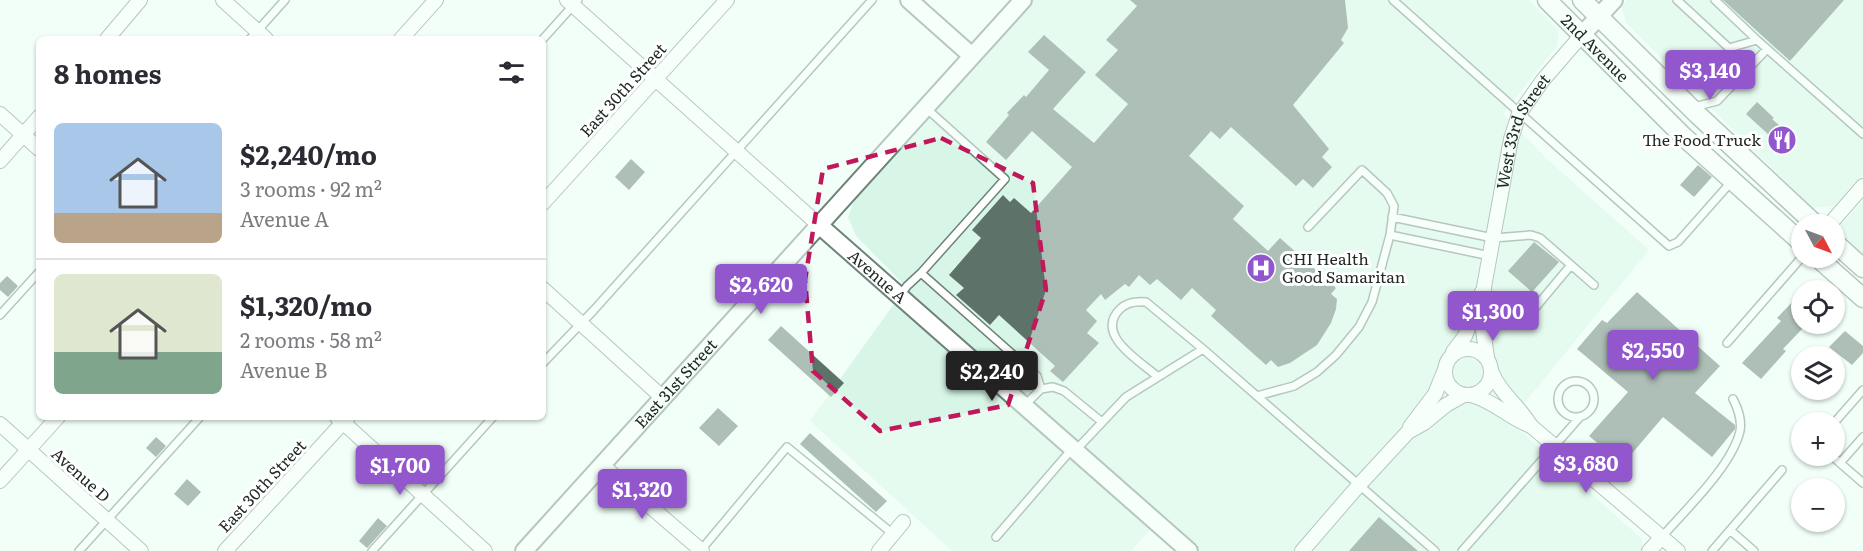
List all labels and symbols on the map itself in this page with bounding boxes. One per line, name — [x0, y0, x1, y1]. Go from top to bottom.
street label: 2nd Avenue — [1556, 8, 1635, 87]
street label: East 30th Street — [573, 37, 671, 142]
pin: $3,140 — [1661, 50, 1759, 101]
street label: West 33rd Street — [1489, 67, 1555, 191]
restaurant icon: The Food Truck — [1766, 124, 1798, 156]
place label: The Food Truck — [1642, 127, 1761, 151]
north arrow — [1791, 214, 1845, 268]
street label: Avenue A — [844, 243, 913, 309]
place label: CHI Health Good Samaritan — [1282, 246, 1406, 288]
hospital icon: CHI Health Good Samaritan — [1245, 252, 1277, 284]
pin: $2,620 — [712, 264, 810, 315]
pin: $1,300 — [1444, 291, 1542, 342]
pin: $2,550 — [1604, 330, 1702, 381]
street label: East 31st Street — [628, 332, 722, 433]
pin: $2,240 — [943, 351, 1041, 402]
street label: East 30th Street — [212, 433, 311, 537]
street label: Avenue D — [47, 441, 116, 507]
pin: $3,680 — [1537, 443, 1635, 494]
pin: $1,700 — [351, 445, 449, 496]
pin: $1,320 — [593, 469, 691, 520]

